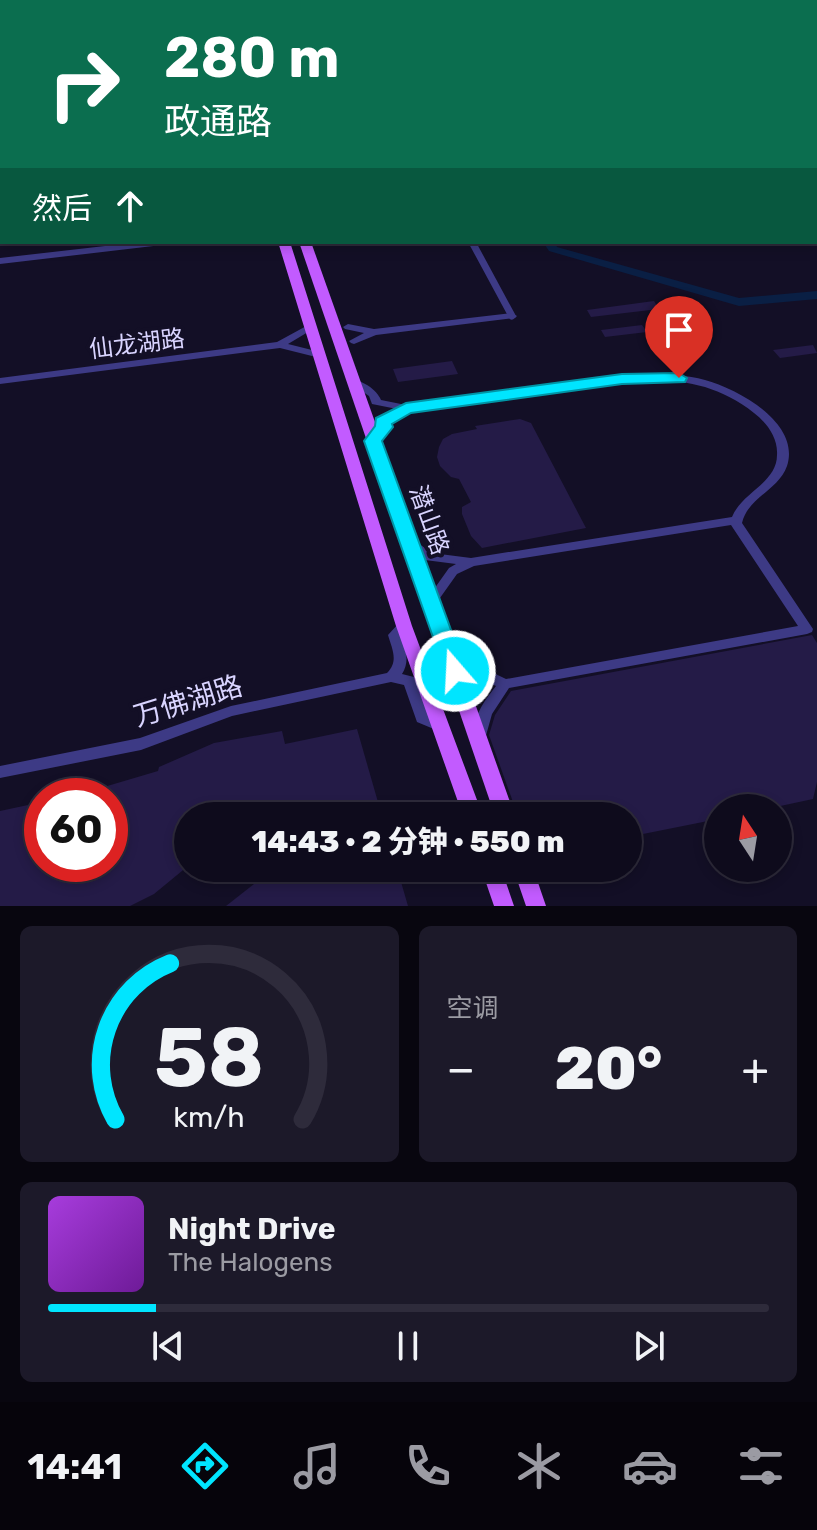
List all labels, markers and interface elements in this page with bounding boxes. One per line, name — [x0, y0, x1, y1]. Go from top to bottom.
text: 280 m — [164, 25, 340, 91]
icon: right — [32, 32, 136, 136]
text: 政通路 — [164, 100, 272, 143]
icon: ahead — [108, 184, 152, 228]
text: 然后 — [32, 191, 92, 227]
pin — [645, 296, 713, 378]
icon: arrive — [657, 308, 701, 352]
street label: 仙龙湖路 — [88, 324, 186, 364]
street label: 潜山路 — [404, 481, 454, 559]
position arrow — [413, 629, 497, 713]
street label: 万佛湖路 — [130, 669, 246, 733]
speed limit sign: 60 — [24, 778, 128, 882]
north arrow — [704, 794, 792, 882]
map controls — [704, 794, 792, 882]
text: 14:43 · 2 分钟 · 550 m — [251, 824, 565, 860]
text: 空调 — [447, 993, 499, 1024]
text: 58 — [154, 1008, 264, 1107]
text: 20° — [554, 1033, 662, 1104]
text: − — [447, 1043, 475, 1095]
text: + — [742, 1043, 769, 1095]
text: km/h — [174, 1100, 245, 1134]
text: Night Drive — [168, 1211, 336, 1247]
text: The Halogens — [168, 1247, 333, 1278]
icon: previous — [146, 1324, 190, 1368]
icon: pause — [386, 1324, 430, 1368]
icon: next — [627, 1324, 671, 1368]
icon: directions — [177, 1438, 233, 1494]
icon: music — [289, 1438, 345, 1494]
icon: phone — [400, 1438, 456, 1494]
icon: climate — [511, 1438, 567, 1494]
icon: car — [622, 1438, 678, 1494]
icon: filters — [733, 1438, 789, 1494]
text: 14:41 — [28, 1445, 122, 1488]

